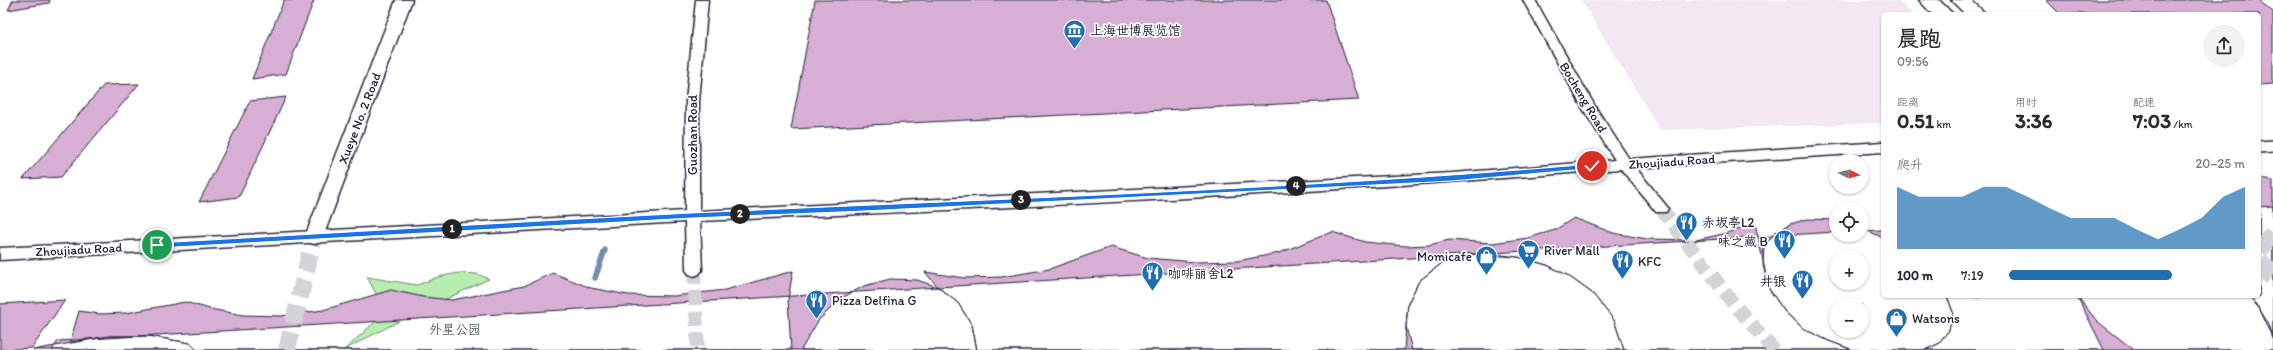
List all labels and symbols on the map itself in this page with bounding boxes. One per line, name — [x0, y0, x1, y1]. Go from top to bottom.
museum icon: 上海世博展览馆 — [1061, 17, 1087, 50]
place label: 上海世博展览馆 — [1090, 23, 1181, 38]
street label: Bocheng Road — [1557, 59, 1610, 135]
street label: Xueye No. 2 Road — [335, 70, 384, 166]
street label: Guozhan Road — [685, 95, 700, 175]
pin — [1575, 149, 1609, 183]
street label: Zhoujiadu Road — [1628, 151, 1716, 172]
north arrow — [1829, 154, 1869, 194]
pin: 4 — [1286, 176, 1306, 196]
pin: 3 — [1011, 190, 1031, 210]
pin: 2 — [730, 204, 750, 224]
restaurant icon: 赤坂亭L2 — [1674, 209, 1700, 242]
place label: 赤坂亭L2 — [1702, 215, 1755, 230]
pin: 1 — [442, 219, 462, 239]
pin — [140, 228, 174, 262]
restaurant icon: 味之藏 B — [1771, 228, 1797, 261]
place label: 味之藏 B — [1718, 234, 1768, 249]
supermarket icon: River Mall — [1516, 237, 1542, 270]
street label: Zhoujiadu Road — [35, 240, 123, 259]
shop icon: Momicafe — [1474, 243, 1500, 276]
place label: River Mall — [1544, 243, 1600, 258]
restaurant icon: KFC — [1610, 248, 1636, 281]
place label: Momicafe — [1417, 249, 1472, 264]
place label: KFC — [1638, 254, 1661, 269]
restaurant icon: 咖啡丽舍L2 — [1140, 260, 1166, 293]
place label: 咖啡丽舍L2 — [1168, 266, 1234, 281]
restaurant icon: 井银 — [1789, 268, 1815, 301]
place label: 井银 — [1760, 274, 1786, 289]
restaurant icon: Pizza Delfina G — [804, 287, 830, 320]
place label: Pizza Delfina G — [832, 293, 916, 308]
shop icon: Watsons — [1884, 305, 1910, 338]
place label: Watsons — [1912, 311, 1960, 326]
park label: 外星公园 — [429, 322, 481, 337]

